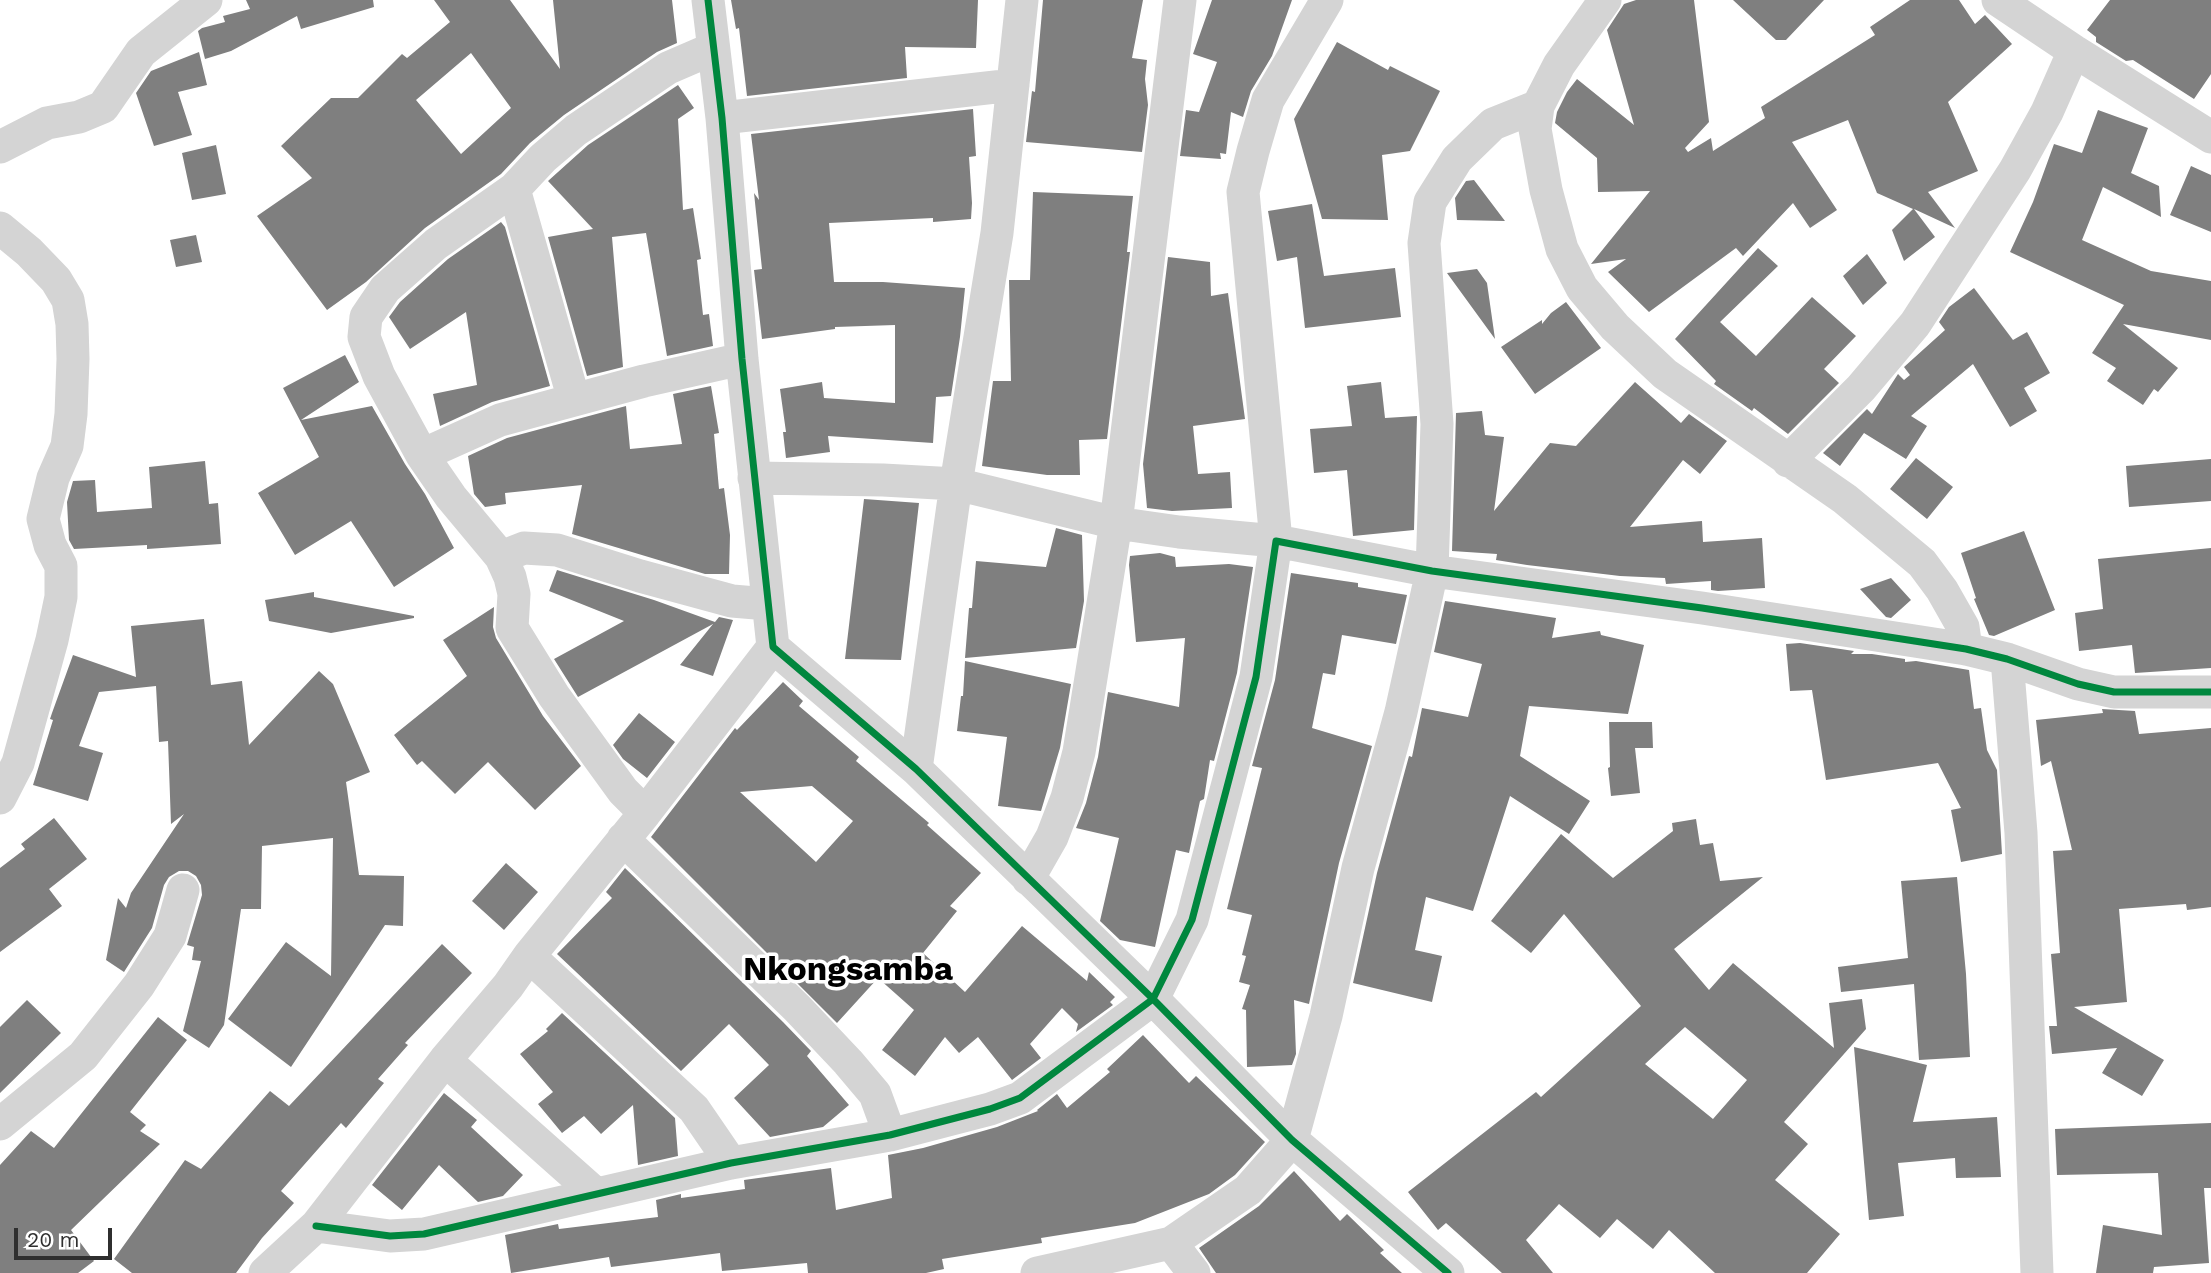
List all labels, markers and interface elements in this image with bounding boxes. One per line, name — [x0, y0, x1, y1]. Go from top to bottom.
district label: Nkongsamba — [743, 950, 953, 990]
scale bar — [18, 1214, 116, 1258]
text: 20 m — [27, 1227, 79, 1252]

